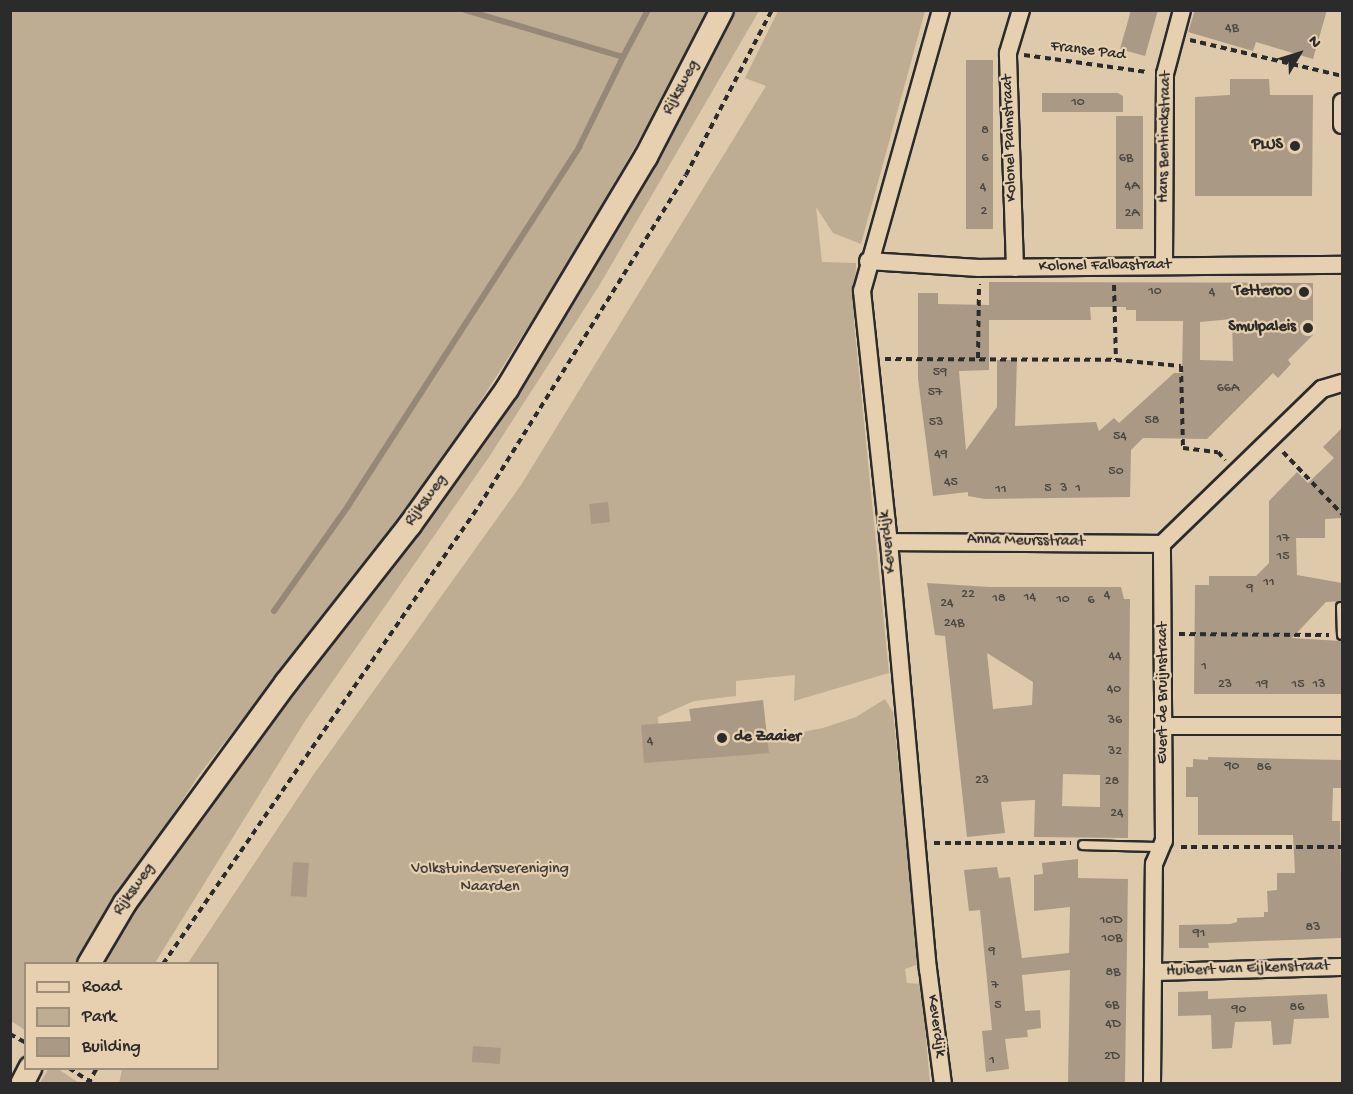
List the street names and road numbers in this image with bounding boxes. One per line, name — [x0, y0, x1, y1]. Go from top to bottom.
street label: Franse Pad — [1049, 38, 1127, 66]
street label: Rijksweg — [660, 57, 704, 119]
street label: Hans Bentinckstraat — [1155, 71, 1177, 203]
street label: Kolonel Palmstraat — [999, 74, 1023, 202]
street label: Kolonel Falbastraat — [1039, 256, 1171, 278]
street label: Rijksweg — [402, 471, 452, 531]
street label: Keverdijk — [876, 510, 902, 574]
street label: Anna Meursstraat — [967, 531, 1085, 553]
street label: Evert de Bruijnstraat — [1154, 622, 1174, 764]
street label: Rijksweg — [110, 860, 160, 920]
street label: Huibert van Eijkenstraat — [1166, 958, 1330, 982]
street label: Keverdijk — [921, 994, 949, 1058]

